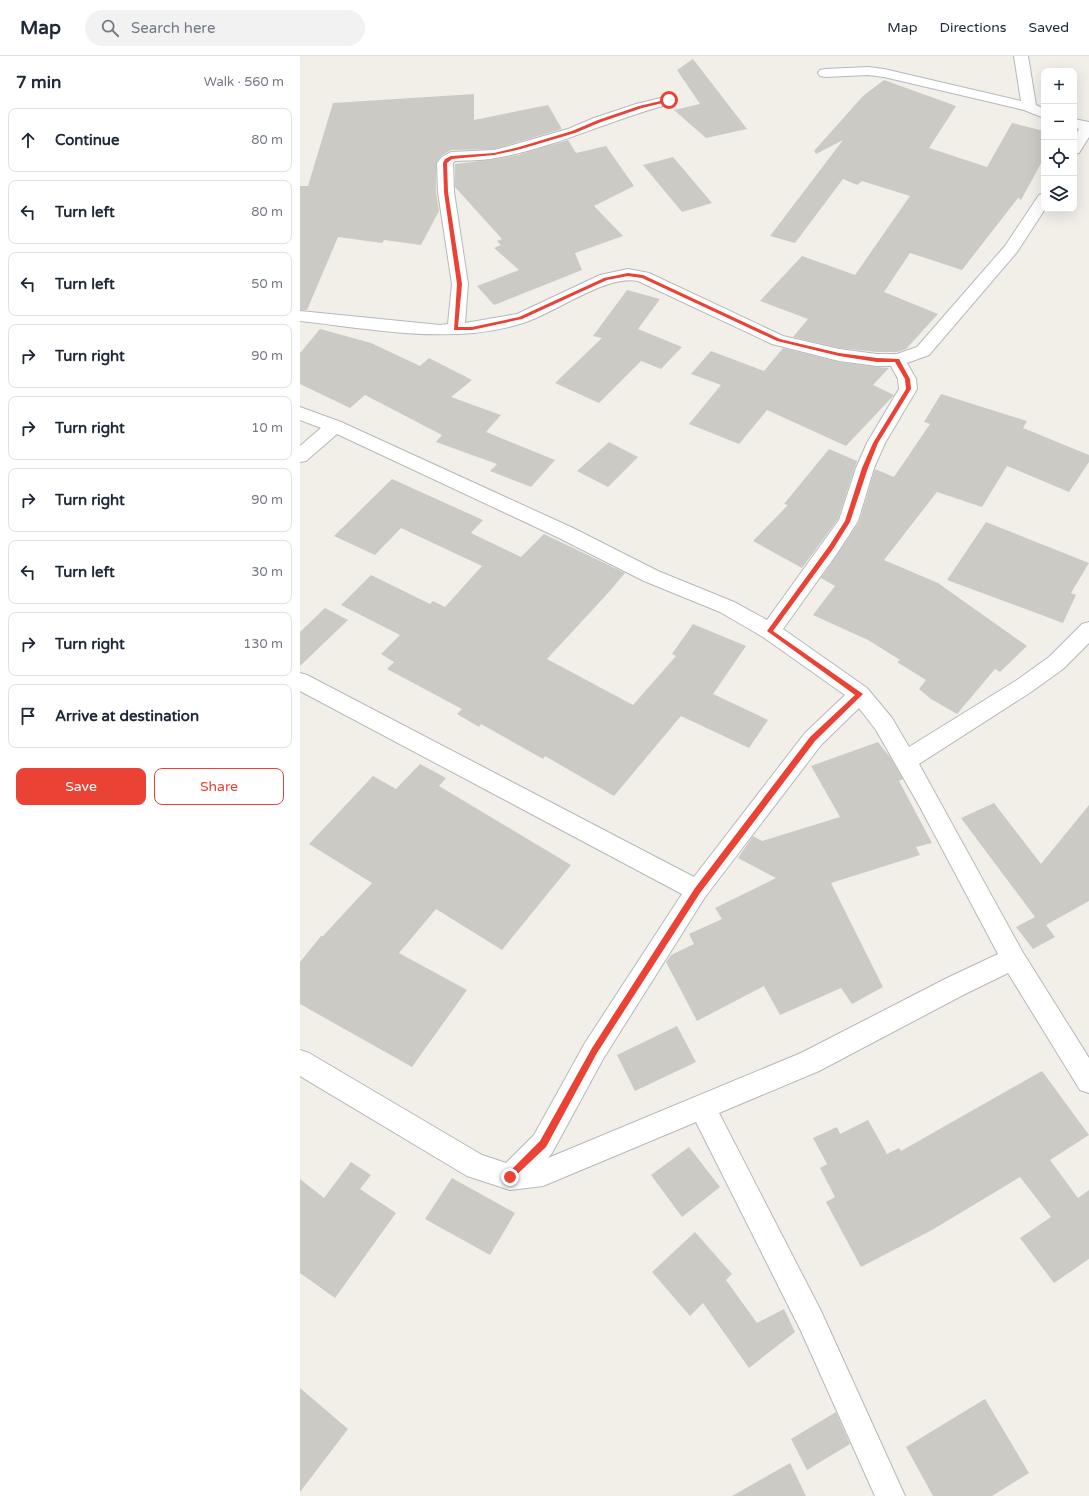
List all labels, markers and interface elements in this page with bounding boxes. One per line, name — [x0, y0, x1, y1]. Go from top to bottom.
search box — [85, 10, 365, 46]
text: Map — [20, 17, 61, 39]
icon: search — [99, 17, 121, 39]
text: Search here — [131, 19, 215, 37]
text: Map — [887, 19, 918, 36]
text: Directions — [940, 19, 1007, 36]
text: Saved — [1029, 19, 1069, 36]
map controls — [1041, 68, 1077, 212]
button: + — [1041, 68, 1077, 104]
text: 7 min — [16, 72, 61, 93]
text: Walk · 560 m — [204, 74, 284, 90]
route start — [660, 91, 678, 109]
button: − — [1041, 104, 1077, 140]
icon: ahead — [17, 129, 39, 151]
text: Continue — [55, 131, 119, 149]
text: 80 m — [251, 132, 283, 148]
button: locate — [1041, 140, 1077, 176]
button: layers — [1041, 176, 1077, 212]
icon: left — [17, 201, 39, 223]
text: Turn left — [55, 203, 115, 221]
text: 80 m — [251, 204, 283, 220]
icon: left — [17, 273, 39, 295]
text: Turn left — [55, 275, 115, 293]
text: 50 m — [251, 276, 283, 292]
icon: right — [17, 345, 39, 367]
text: Turn right — [55, 347, 125, 365]
text: 90 m — [251, 348, 283, 364]
icon: right — [17, 417, 39, 439]
text: Turn right — [55, 419, 125, 437]
text: 10 m — [251, 420, 283, 436]
icon: right — [17, 489, 39, 511]
text: Turn right — [55, 491, 125, 509]
text: 90 m — [251, 492, 283, 508]
icon: left — [17, 561, 39, 583]
text: Turn left — [55, 563, 115, 581]
text: 30 m — [251, 564, 283, 580]
icon: right — [17, 633, 39, 655]
text: Turn right — [55, 635, 125, 653]
text: 130 m — [243, 636, 283, 652]
icon: arrive — [17, 705, 39, 727]
text: Arrive at destination — [55, 707, 199, 725]
button: Save — [16, 768, 146, 805]
button: Share — [154, 768, 284, 805]
route end — [501, 1168, 519, 1186]

